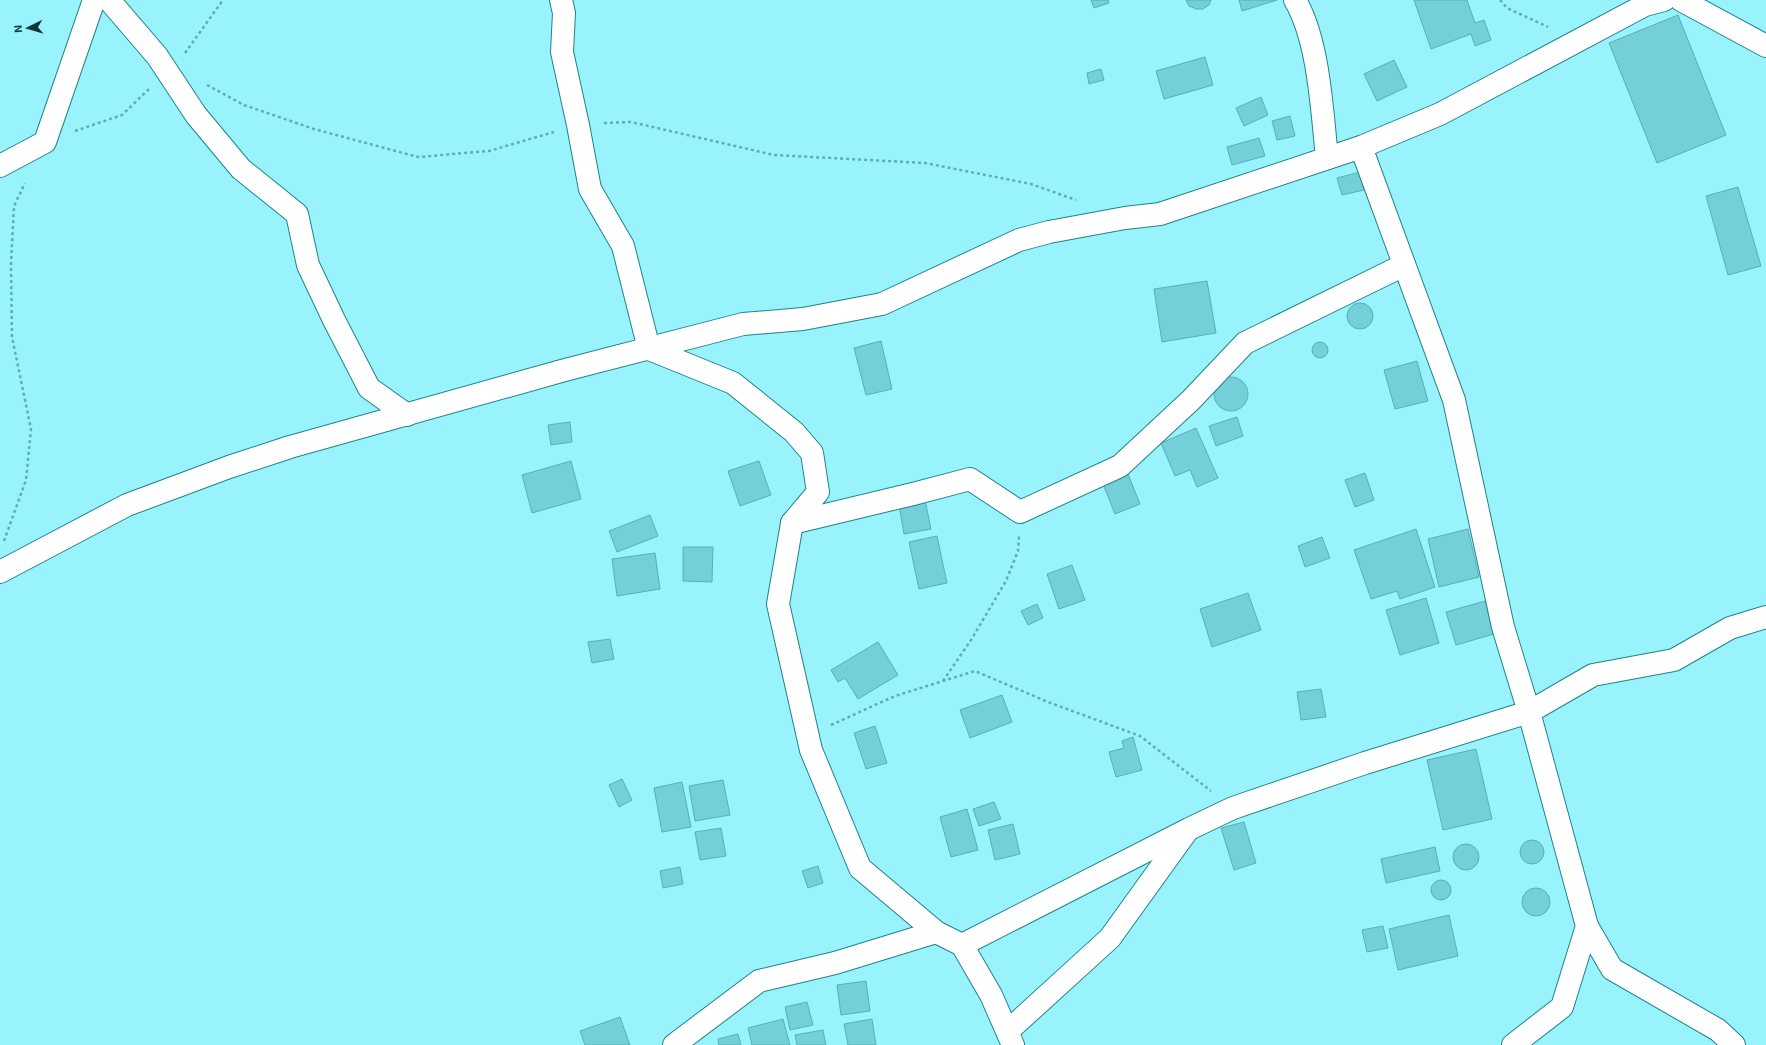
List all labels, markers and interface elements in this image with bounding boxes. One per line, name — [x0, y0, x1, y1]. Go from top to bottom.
north arrow — [8, 8, 48, 48]
text: N — [11, 24, 24, 33]

